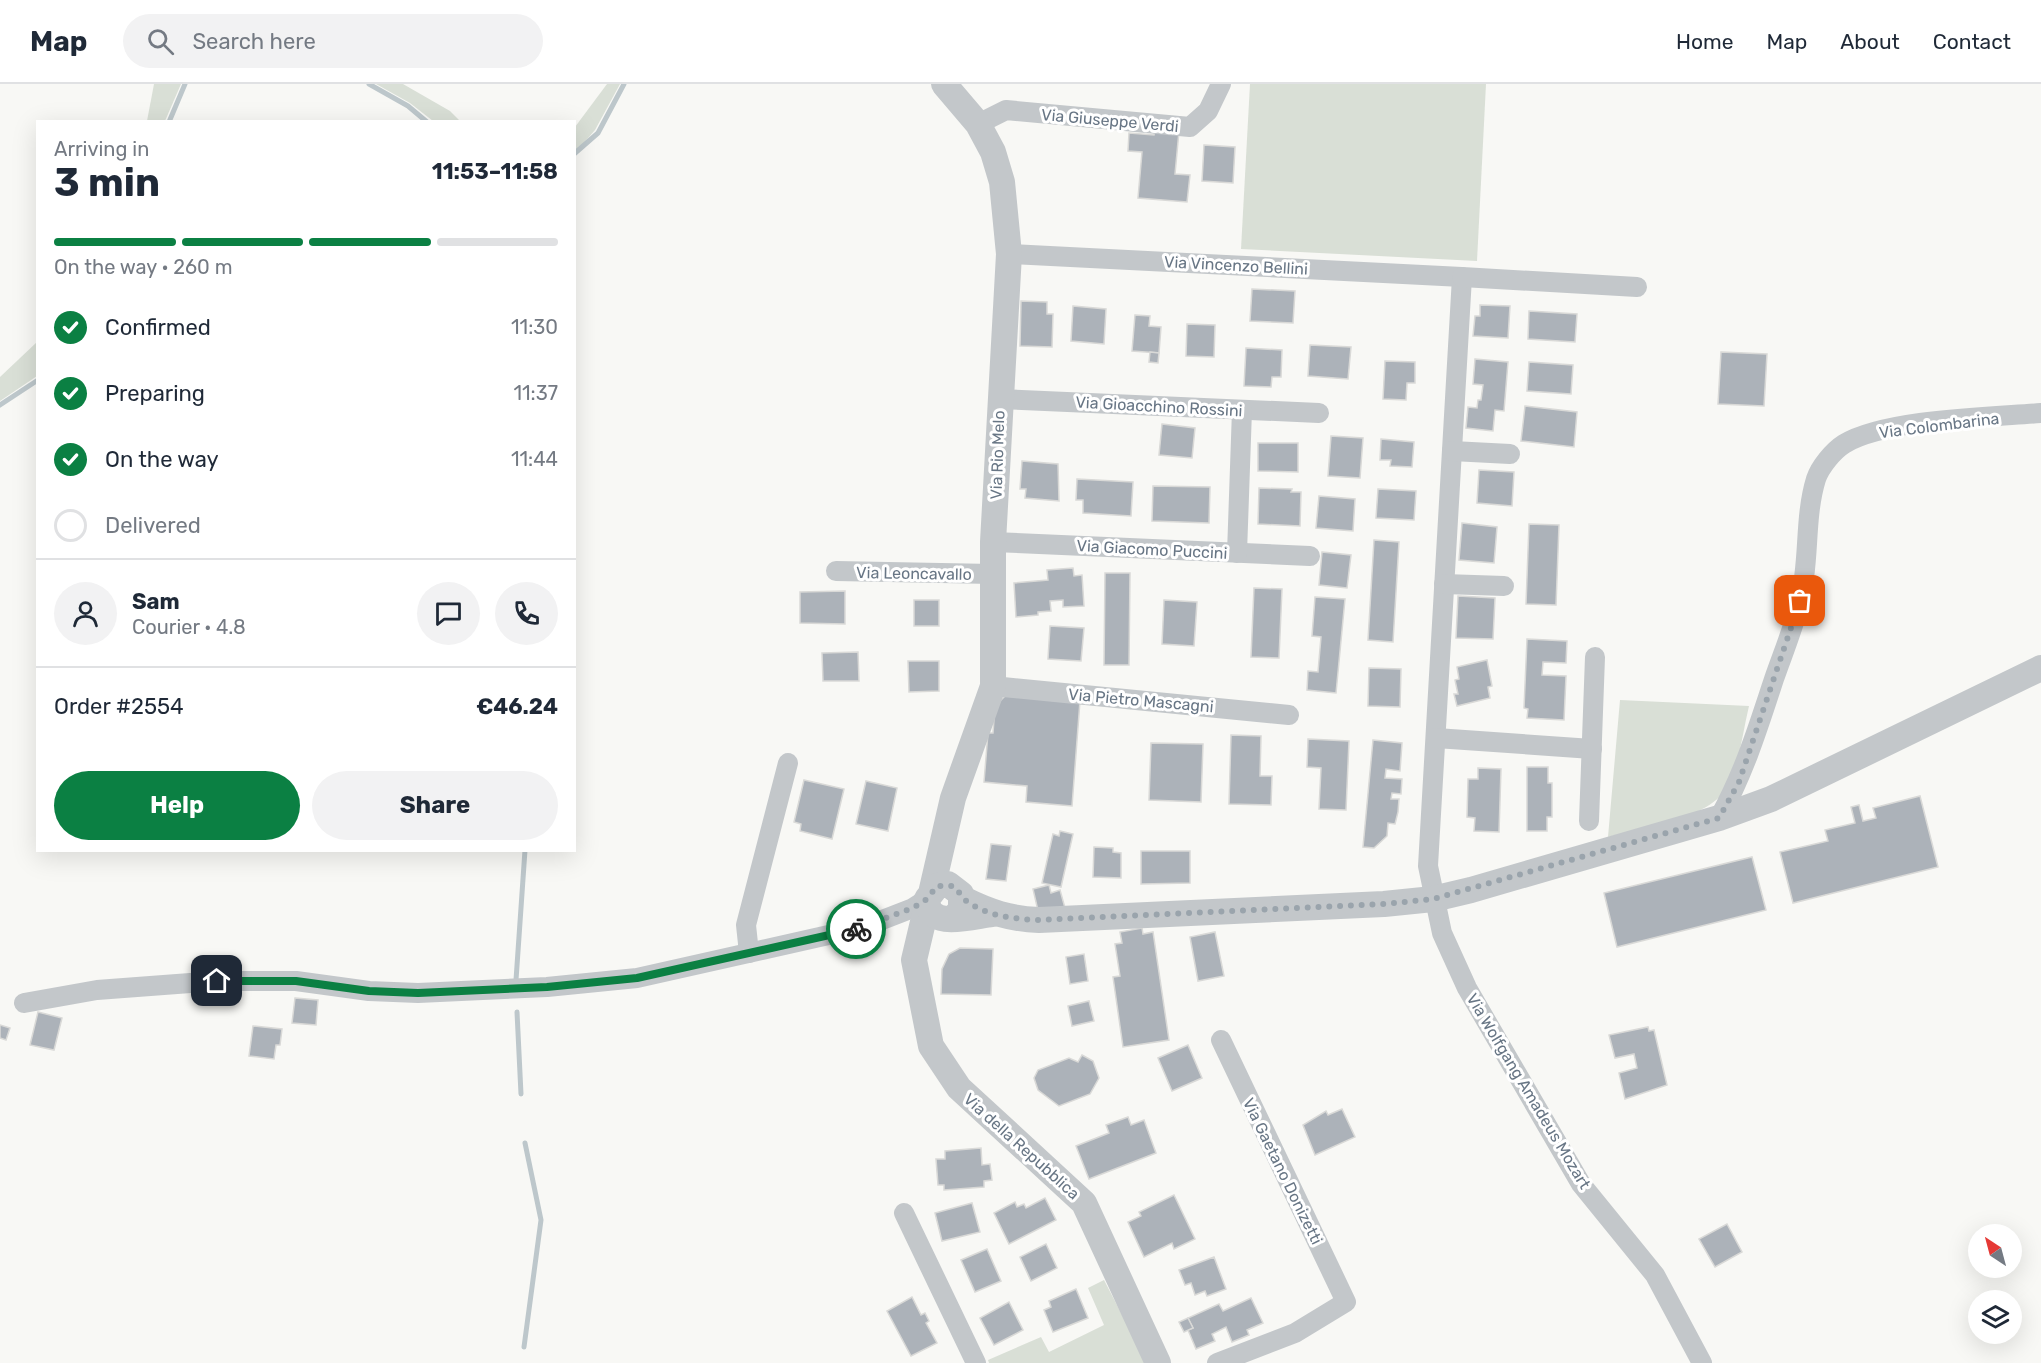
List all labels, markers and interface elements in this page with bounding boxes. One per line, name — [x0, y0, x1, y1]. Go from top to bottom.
search box — [123, 14, 543, 68]
text: Map — [30, 25, 87, 58]
icon: search — [144, 25, 177, 58]
text: Search here — [192, 28, 316, 55]
text: Home — [1676, 29, 1733, 54]
text: Map — [1766, 29, 1807, 54]
text: About — [1840, 29, 1900, 54]
text: Contact — [1933, 29, 2011, 54]
street label: Via Giuseppe Verdi — [1040, 105, 1180, 136]
text: Arriving in — [54, 137, 149, 161]
text: 11:53–11:58 — [432, 158, 558, 185]
text: 3 min — [54, 160, 160, 206]
street label: Via Vincenzo Bellini — [1164, 252, 1308, 279]
text: On the way · 260 m — [54, 255, 232, 279]
icon: check — [54, 311, 87, 344]
text: Confirmed — [105, 314, 211, 341]
text: 11:30 — [511, 315, 558, 339]
icon: check — [54, 377, 87, 410]
text: Preparing — [105, 380, 205, 407]
text: 11:37 — [513, 381, 558, 405]
street label: Via Gioacchino Rossini — [1075, 393, 1243, 420]
street label: Via Colombarina — [1878, 409, 2000, 442]
street label: Via Rio Melo — [986, 410, 1009, 500]
icon: check — [54, 443, 87, 476]
text: On the way — [105, 446, 219, 473]
text: 11:44 — [511, 447, 558, 471]
text: Delivered — [105, 512, 201, 539]
street label: Via Giacomo Puccini — [1076, 536, 1228, 563]
street label: Via Leoncavallo — [856, 563, 972, 584]
pin — [1774, 575, 1825, 626]
button: person — [54, 582, 117, 645]
button: chat — [417, 582, 480, 645]
button: phone — [495, 582, 558, 645]
icon: bag — [1783, 584, 1816, 617]
text: Sam — [132, 588, 180, 615]
text: Courier · 4.8 — [132, 615, 246, 639]
street label: Via Pietro Mascagni — [1067, 685, 1214, 716]
text: Order #2554 — [54, 693, 184, 720]
text: €46.24 — [476, 693, 558, 720]
button: Help — [54, 771, 300, 840]
button: Share — [312, 771, 558, 840]
courier — [826, 899, 886, 959]
icon: bike — [840, 913, 873, 946]
pin — [191, 955, 242, 1006]
icon: home — [200, 964, 233, 997]
street label: Via Wolfgang Amadeus Mozart — [1463, 990, 1595, 1192]
street label: Via della Repubblica — [960, 1089, 1083, 1203]
street label: Via Gaetano Donizetti — [1239, 1095, 1326, 1248]
north arrow — [1968, 1224, 2022, 1278]
map controls — [1968, 1224, 2022, 1344]
button: layers — [1968, 1290, 2022, 1344]

